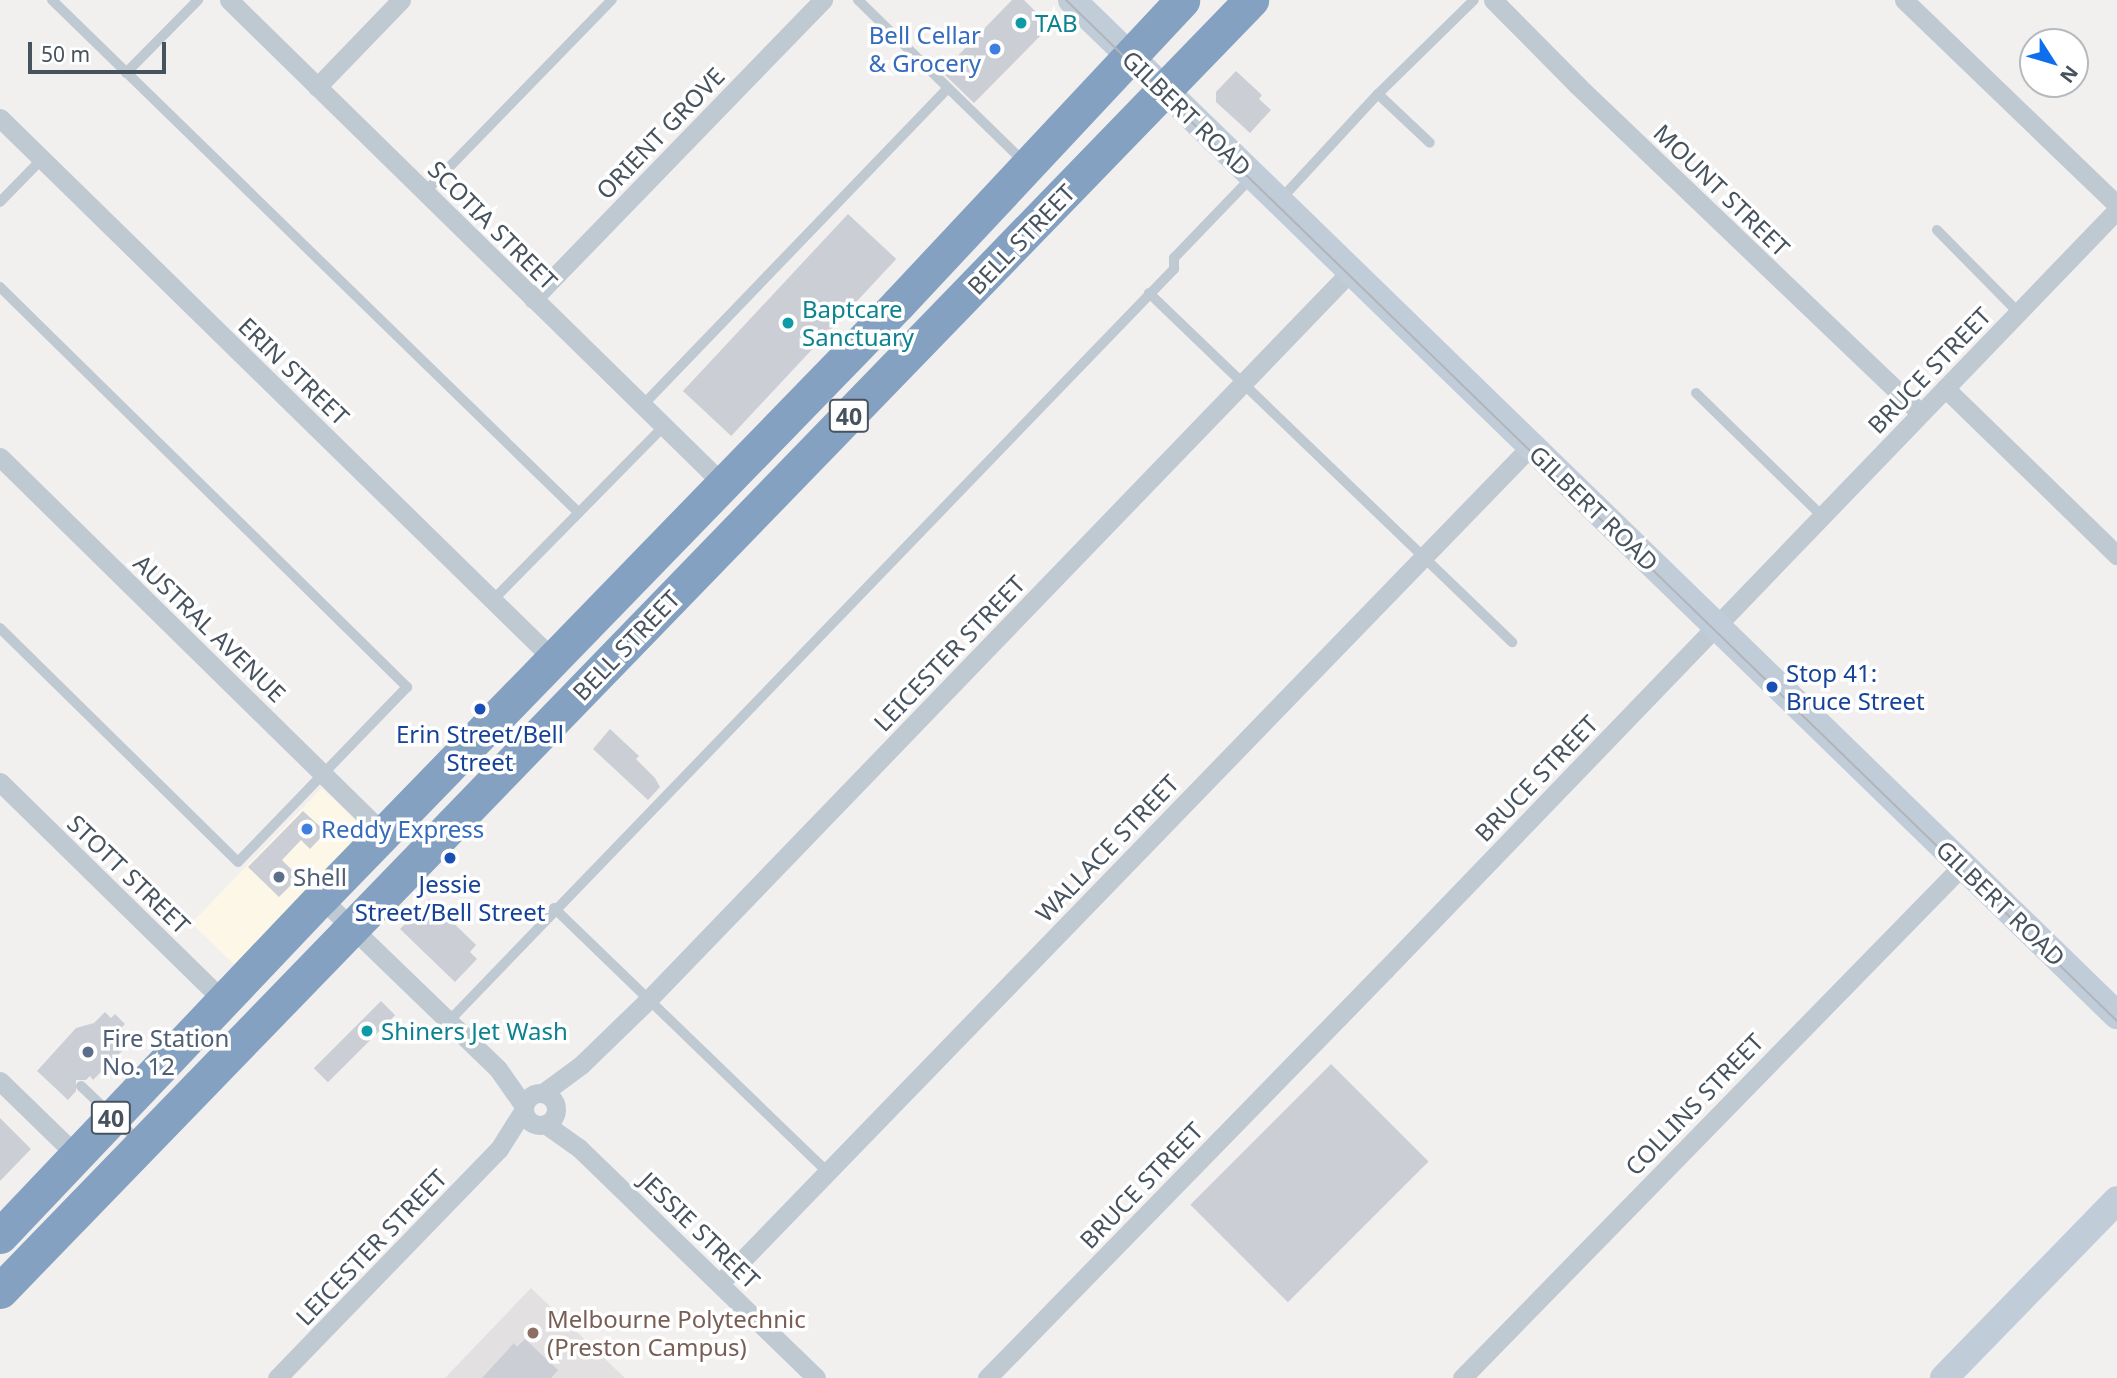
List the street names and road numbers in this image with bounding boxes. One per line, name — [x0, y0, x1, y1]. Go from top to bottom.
street label: GILBERT ROAD — [1117, 44, 1257, 182]
street label: ORIENT GROVE — [590, 61, 730, 205]
street label: MOUNT STREET — [1648, 118, 1796, 262]
street label: SCOTIA STREET — [423, 155, 563, 295]
street label: BELL STREET — [961, 178, 1081, 300]
street label: BRUCE STREET — [1862, 301, 1996, 439]
street label: ERIN STREET — [233, 311, 355, 431]
road number: 40 — [828, 396, 870, 436]
street label: GILBERT ROAD — [1524, 439, 1664, 577]
street label: AUSTRAL AVENUE — [128, 548, 292, 708]
street label: LEICESTER STREET — [867, 569, 1031, 737]
street label: BELL STREET — [566, 584, 686, 706]
street label: BRUCE STREET — [1469, 709, 1603, 847]
street label: WALLACE STREET — [1030, 769, 1184, 927]
street label: STOTT STREET — [62, 808, 196, 940]
street label: GILBERT ROAD — [1931, 834, 2071, 972]
street label: COLLINS STREET — [1619, 1027, 1769, 1181]
road number: 40 — [90, 1098, 132, 1138]
street label: BRUCE STREET — [1074, 1116, 1208, 1254]
street label: LEICESTER STREET — [289, 1163, 453, 1331]
street label: JESSIE STREET — [634, 1166, 766, 1294]

